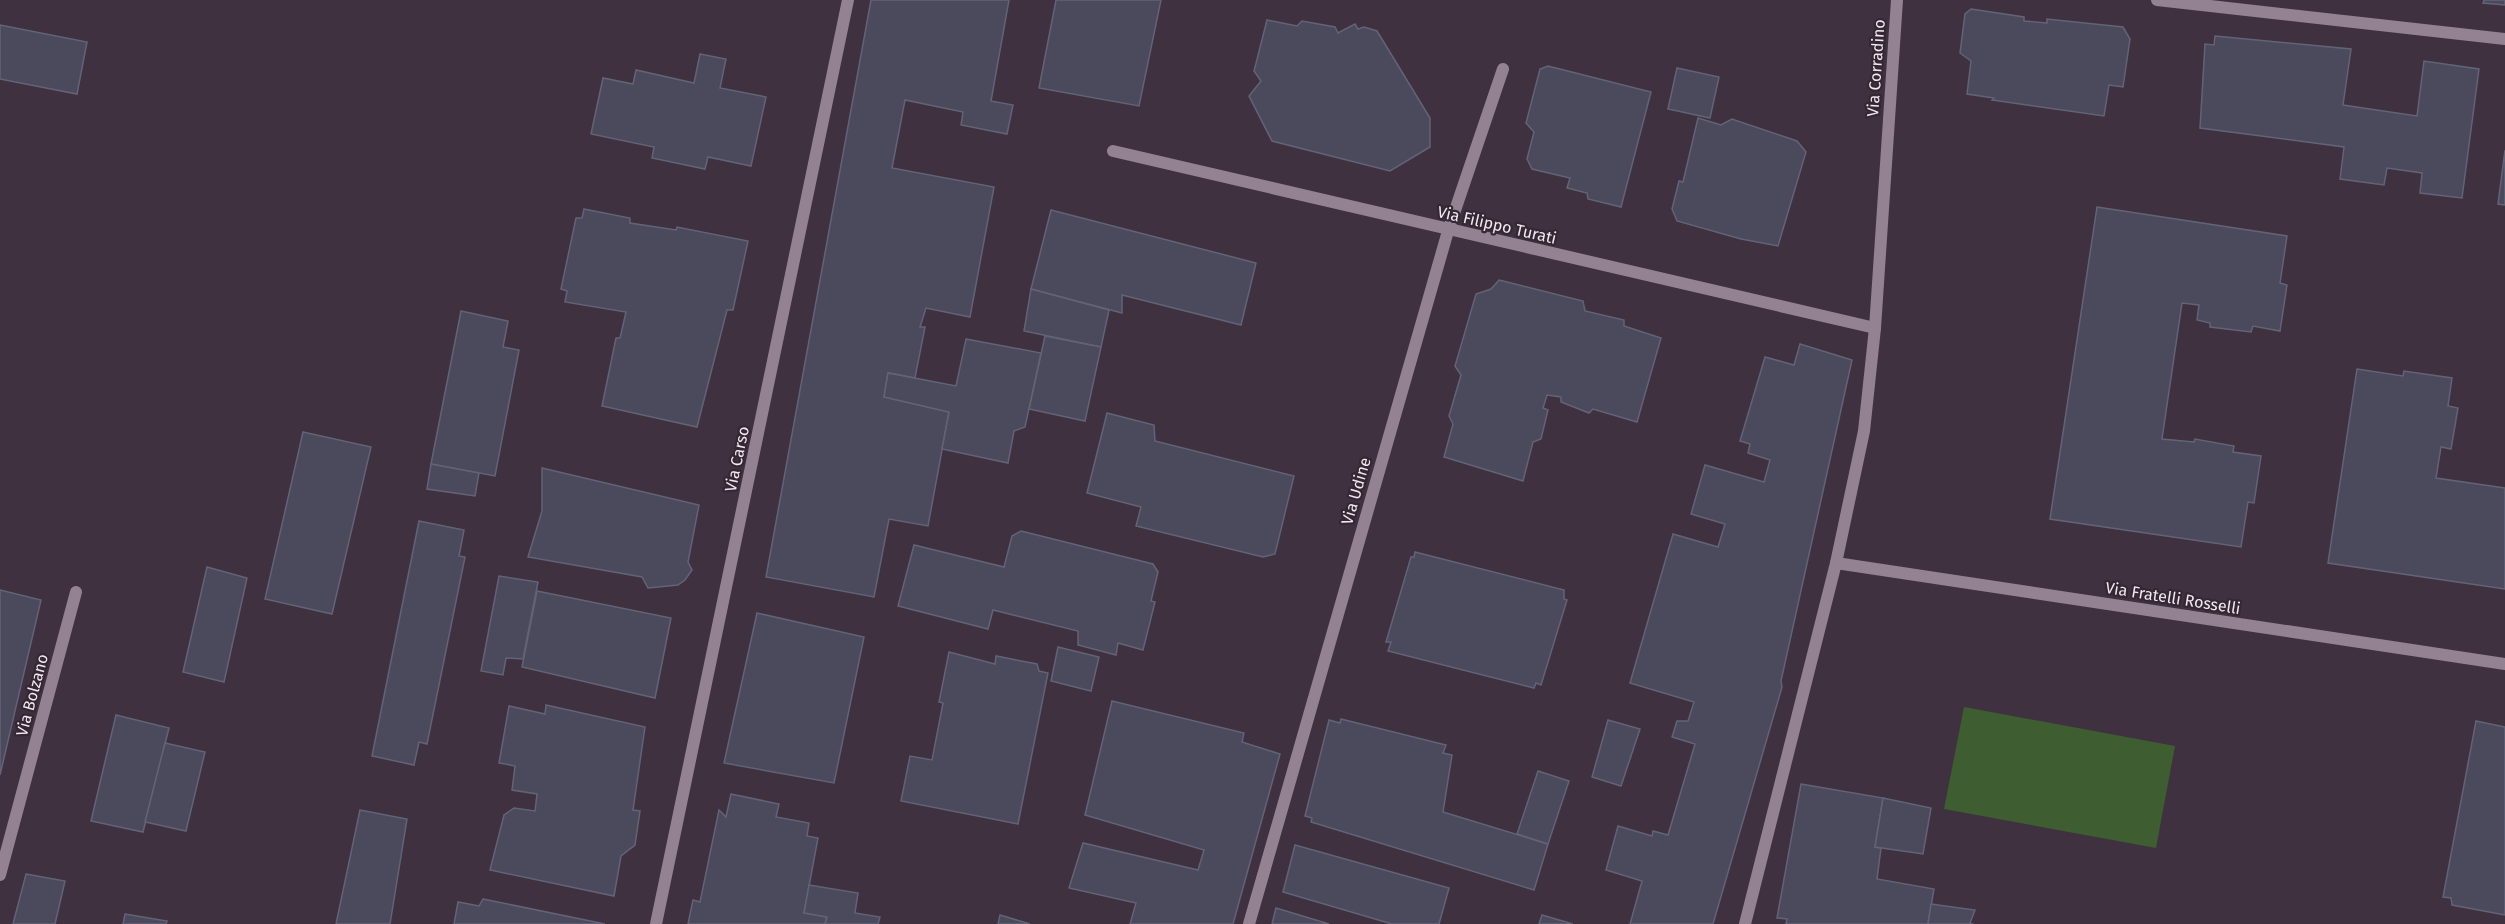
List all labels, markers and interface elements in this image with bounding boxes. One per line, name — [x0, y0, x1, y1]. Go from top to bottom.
street label: Via Corradino — [1863, 19, 1889, 117]
street label: Via Filippo Turati — [1436, 202, 1558, 248]
street label: Via Carso — [721, 424, 753, 494]
street label: Via Udine — [1337, 455, 1375, 527]
street label: Via Fratelli Rosselli — [2104, 578, 2242, 618]
street label: Via Bolzano — [12, 652, 52, 738]

